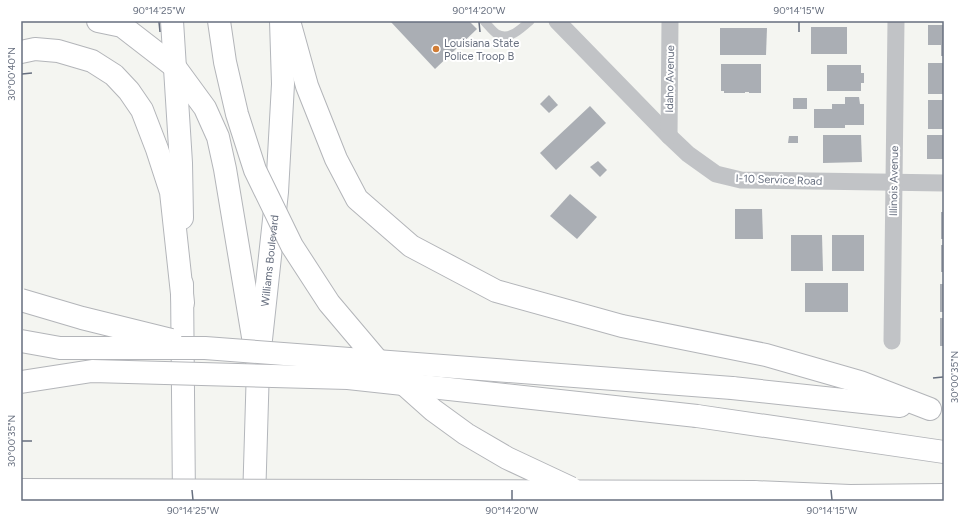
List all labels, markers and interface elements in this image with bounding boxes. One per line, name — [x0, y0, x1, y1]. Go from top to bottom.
text: 90°14'25"W — [133, 4, 186, 17]
text: 90°14'20"W — [453, 4, 506, 17]
text: 90°14'15"W — [774, 4, 825, 17]
place label: Louisiana State Police Troop B — [444, 37, 519, 63]
marker: Louisiana State Police Troop B — [431, 44, 441, 54]
street label: Idaho Avenue — [663, 45, 677, 113]
text: 30°00'40"N — [5, 47, 18, 101]
street label: Illinois Avenue — [887, 146, 901, 216]
street label: I-10 Service Road — [735, 172, 823, 188]
street label: Williams Boulevard — [258, 214, 281, 307]
text: 30°00'35"N — [948, 351, 961, 403]
text: 30°00'35"N — [5, 415, 18, 467]
text: 90°14'25"W — [167, 504, 220, 517]
text: 90°14'20"W — [486, 504, 539, 517]
text: 90°14'15"W — [807, 504, 858, 517]

